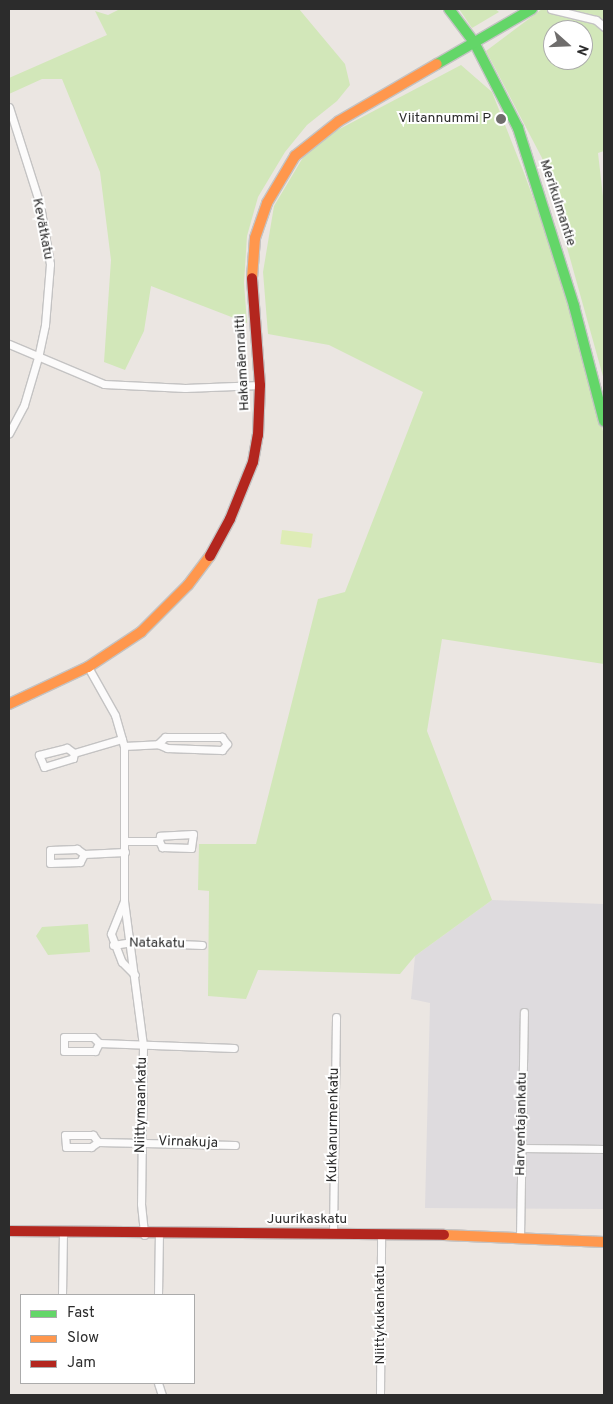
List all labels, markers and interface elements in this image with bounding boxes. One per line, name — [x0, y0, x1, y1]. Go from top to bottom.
north arrow — [543, 20, 593, 70]
text: N — [572, 42, 591, 58]
place label: Viitannummi P — [399, 111, 491, 127]
marker: Viitannummi P — [495, 113, 507, 125]
street label: Merikulmantie — [535, 158, 579, 248]
street label: Kevätkatu — [28, 197, 56, 261]
street label: Hakamäenraitti — [232, 315, 254, 411]
street label: Natakatu — [129, 935, 185, 953]
street label: Niittymaankatu — [133, 1057, 151, 1153]
street label: Kukkanurmenkatu — [325, 1067, 343, 1183]
street label: Harventajankatu — [513, 1072, 531, 1176]
street label: Virnakuja — [158, 1134, 218, 1152]
street label: Juurikaskatu — [267, 1212, 347, 1228]
street label: Niittykukankatu — [373, 1265, 389, 1365]
legend — [20, 1294, 195, 1384]
text: Fast — [67, 1304, 95, 1323]
text: Slow — [67, 1329, 99, 1348]
text: Jam — [67, 1354, 96, 1373]

